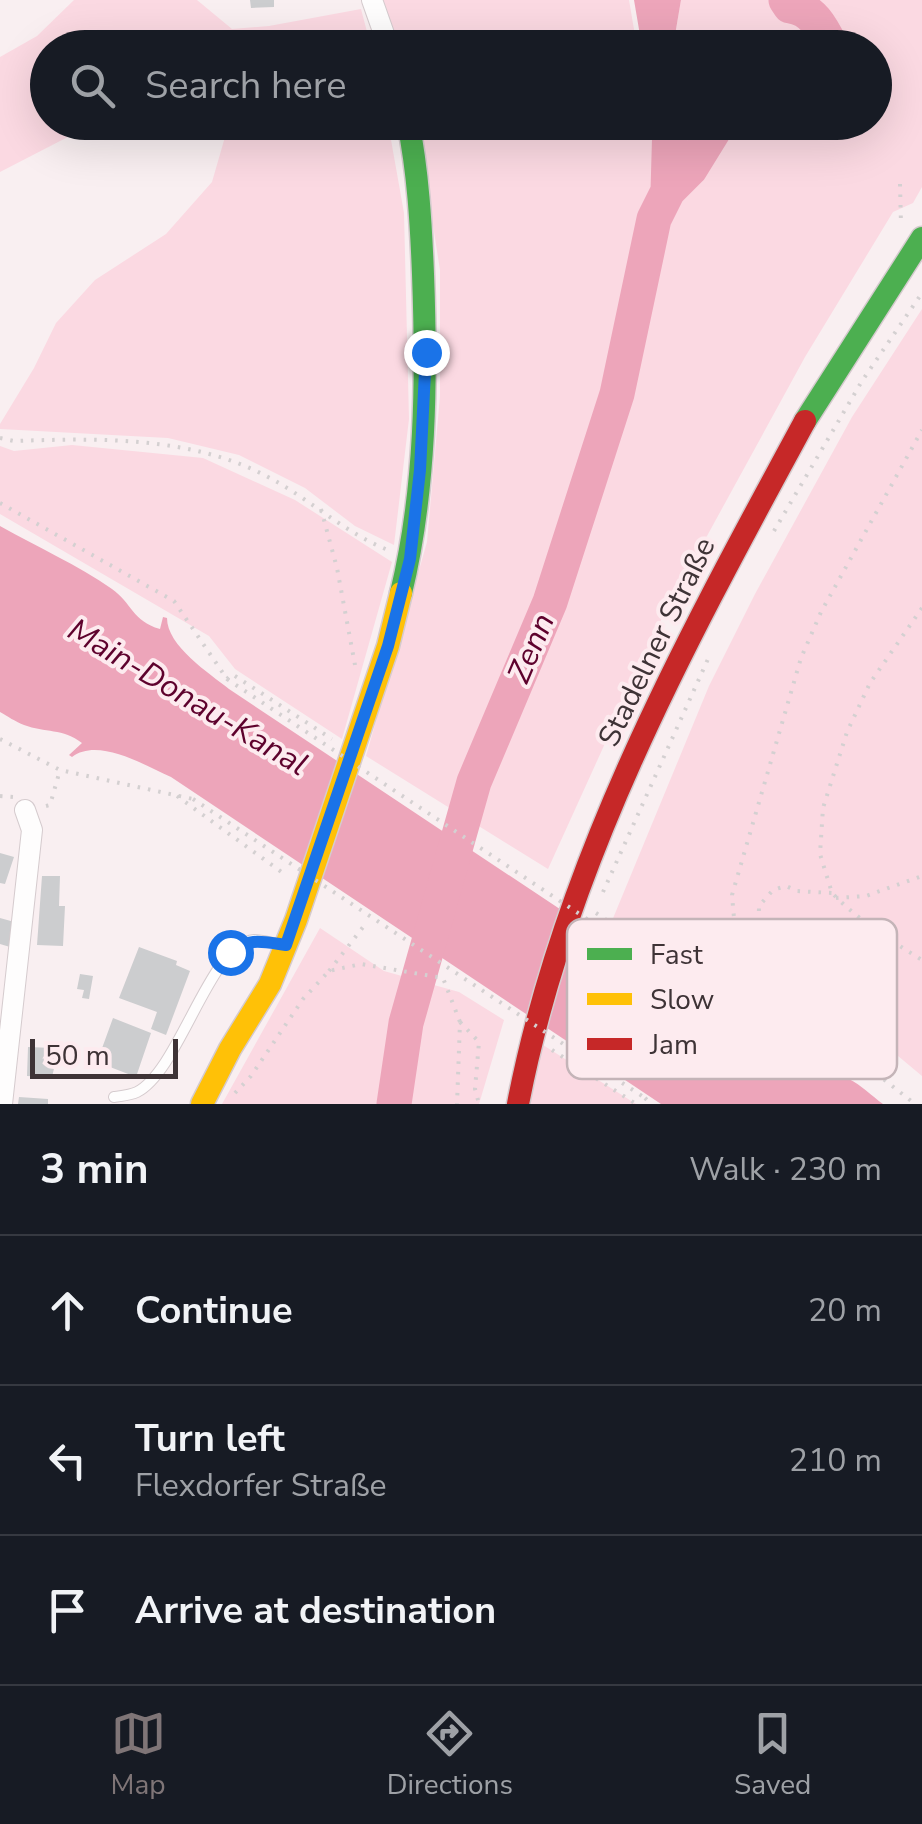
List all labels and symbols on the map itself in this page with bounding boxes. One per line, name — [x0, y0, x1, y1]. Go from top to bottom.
route end — [404, 330, 450, 376]
street label: Stadelner Straße — [589, 530, 725, 754]
water label: Zenn — [497, 607, 565, 689]
water label: Main-Donau-Kanal — [60, 608, 316, 786]
legend — [567, 919, 897, 1079]
route start — [208, 930, 254, 976]
text: Fast — [650, 936, 703, 974]
text: Slow — [650, 981, 714, 1019]
text: Jam — [649, 1026, 698, 1064]
scale bar — [30, 1034, 178, 1078]

